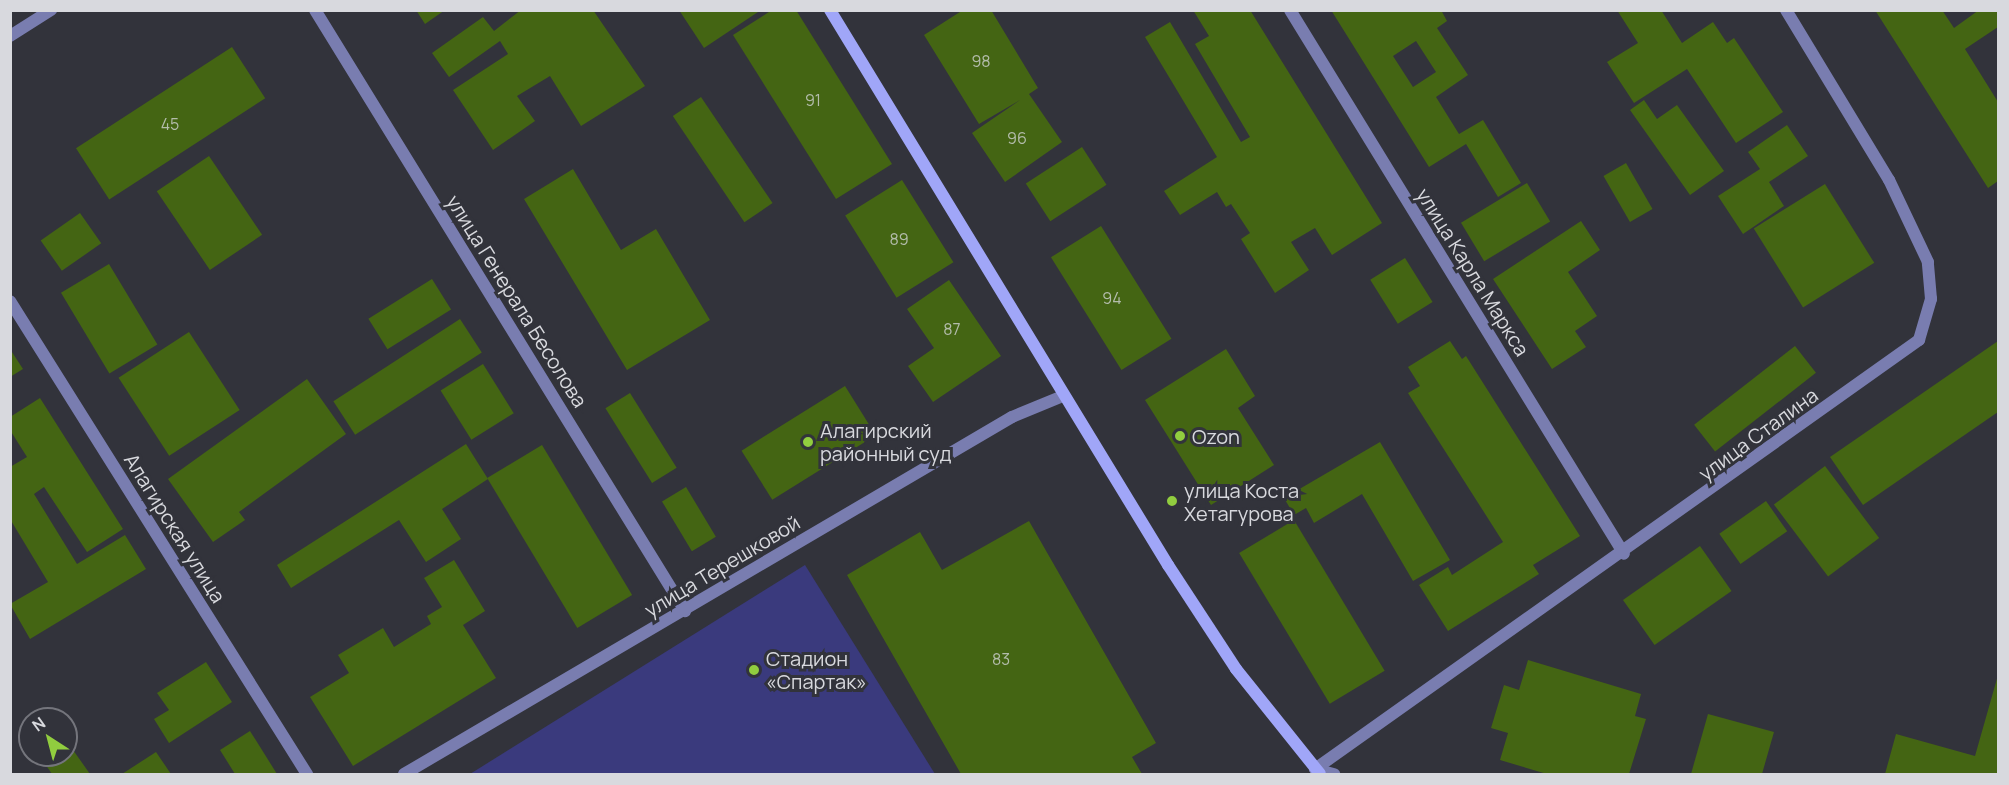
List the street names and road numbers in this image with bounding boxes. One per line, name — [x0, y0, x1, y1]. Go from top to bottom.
street label: улица Карла Маркса — [1412, 184, 1534, 360]
street label: улица Генерала Бесолова — [442, 190, 592, 412]
street label: улица Сталина — [1694, 383, 1822, 485]
street label: Алагирская улица — [119, 449, 231, 607]
street label: улица Терешковой — [640, 510, 804, 622]

